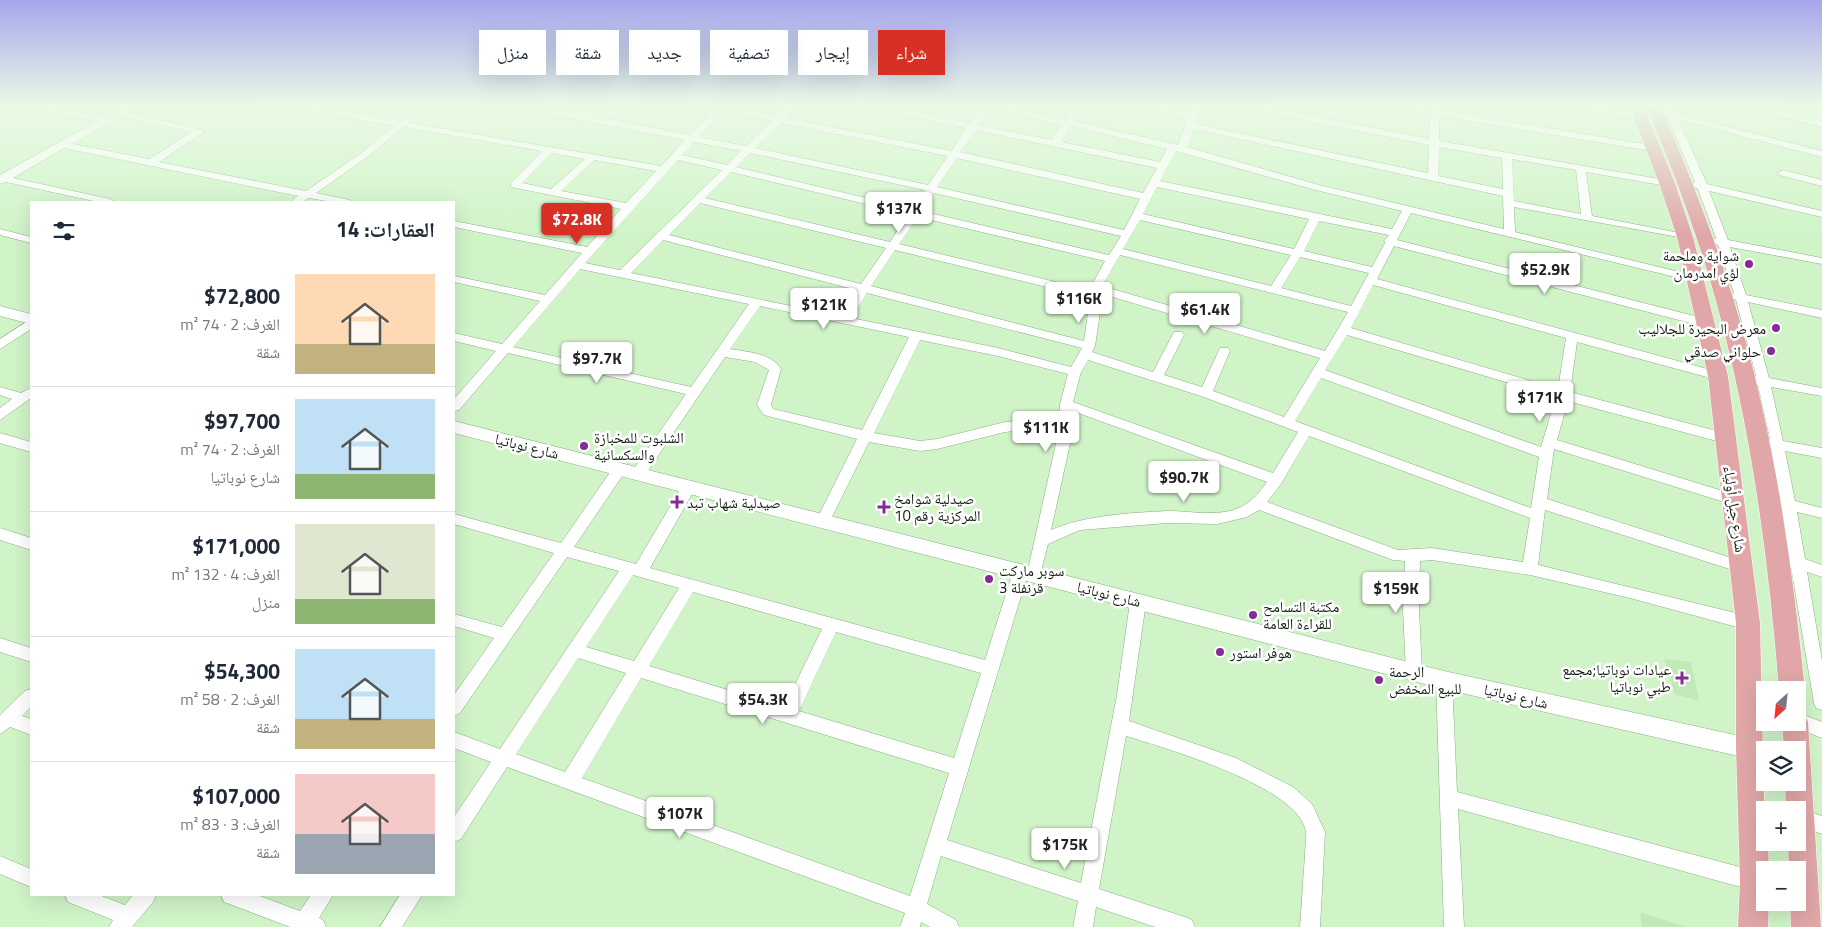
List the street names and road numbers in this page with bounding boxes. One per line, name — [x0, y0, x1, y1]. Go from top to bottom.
street label: شارع نوباتيا — [493, 427, 562, 465]
street label: شارع جبل أولياء — [1718, 464, 1752, 554]
street label: شارع نوباتيا — [1075, 575, 1144, 613]
street label: شارع نوباتيا — [1482, 677, 1550, 715]

